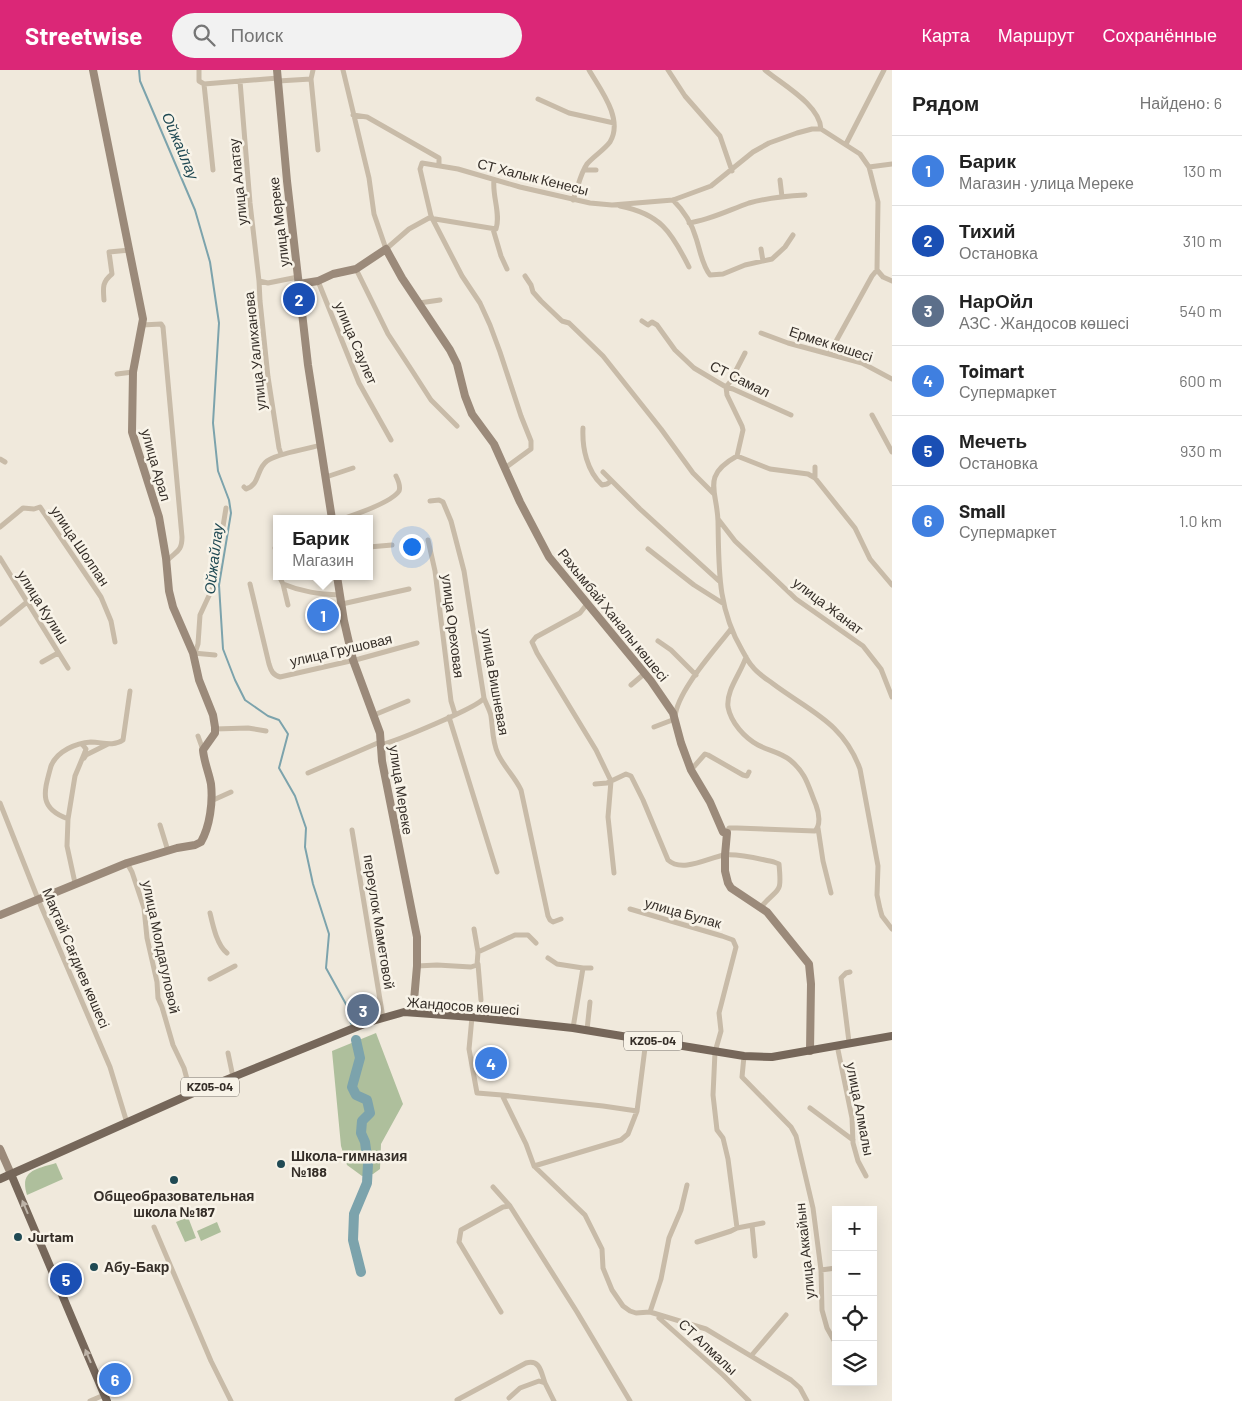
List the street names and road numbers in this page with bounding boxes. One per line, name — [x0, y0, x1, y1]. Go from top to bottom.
street label: улица Алатау — [224, 138, 251, 226]
street label: СТ Халык Кенесы — [476, 155, 590, 199]
street label: улица Мереке — [265, 176, 292, 268]
street label: улица Уалиханова — [240, 291, 269, 411]
street label: улица Саулет — [331, 299, 382, 387]
street label: Ермек көшесі — [787, 322, 875, 365]
street label: СТ Самал — [707, 357, 773, 400]
street label: улица Арал — [138, 427, 175, 503]
street label: улица Шолпан — [47, 502, 113, 589]
street label: Рахымбай Ханалы көшесі — [555, 545, 672, 685]
street label: улица Кулиш — [14, 567, 73, 647]
street label: улица Ореховая — [439, 573, 468, 679]
street label: улица Жанат — [790, 574, 867, 638]
street label: улица Вишневая — [478, 627, 513, 736]
street label: улица Грушовая — [288, 629, 394, 670]
street label: улица Мереке — [386, 744, 417, 836]
street label: переулок Маметовой — [360, 853, 399, 990]
street label: улица Молдагуловой — [139, 879, 184, 1015]
street label: Мақтай Сағдиев көшесі — [39, 885, 114, 1030]
street label: улица Булак — [643, 893, 724, 932]
street label: Жандосов көшесі — [406, 993, 520, 1018]
road number: KZ05-04 — [624, 1031, 682, 1050]
street label: улица Алмалы — [843, 1061, 878, 1157]
road number: KZ05-04 — [181, 1078, 239, 1096]
street label: улица Аккайын — [791, 1202, 818, 1300]
street label: СТ Алмалы — [675, 1315, 741, 1378]

